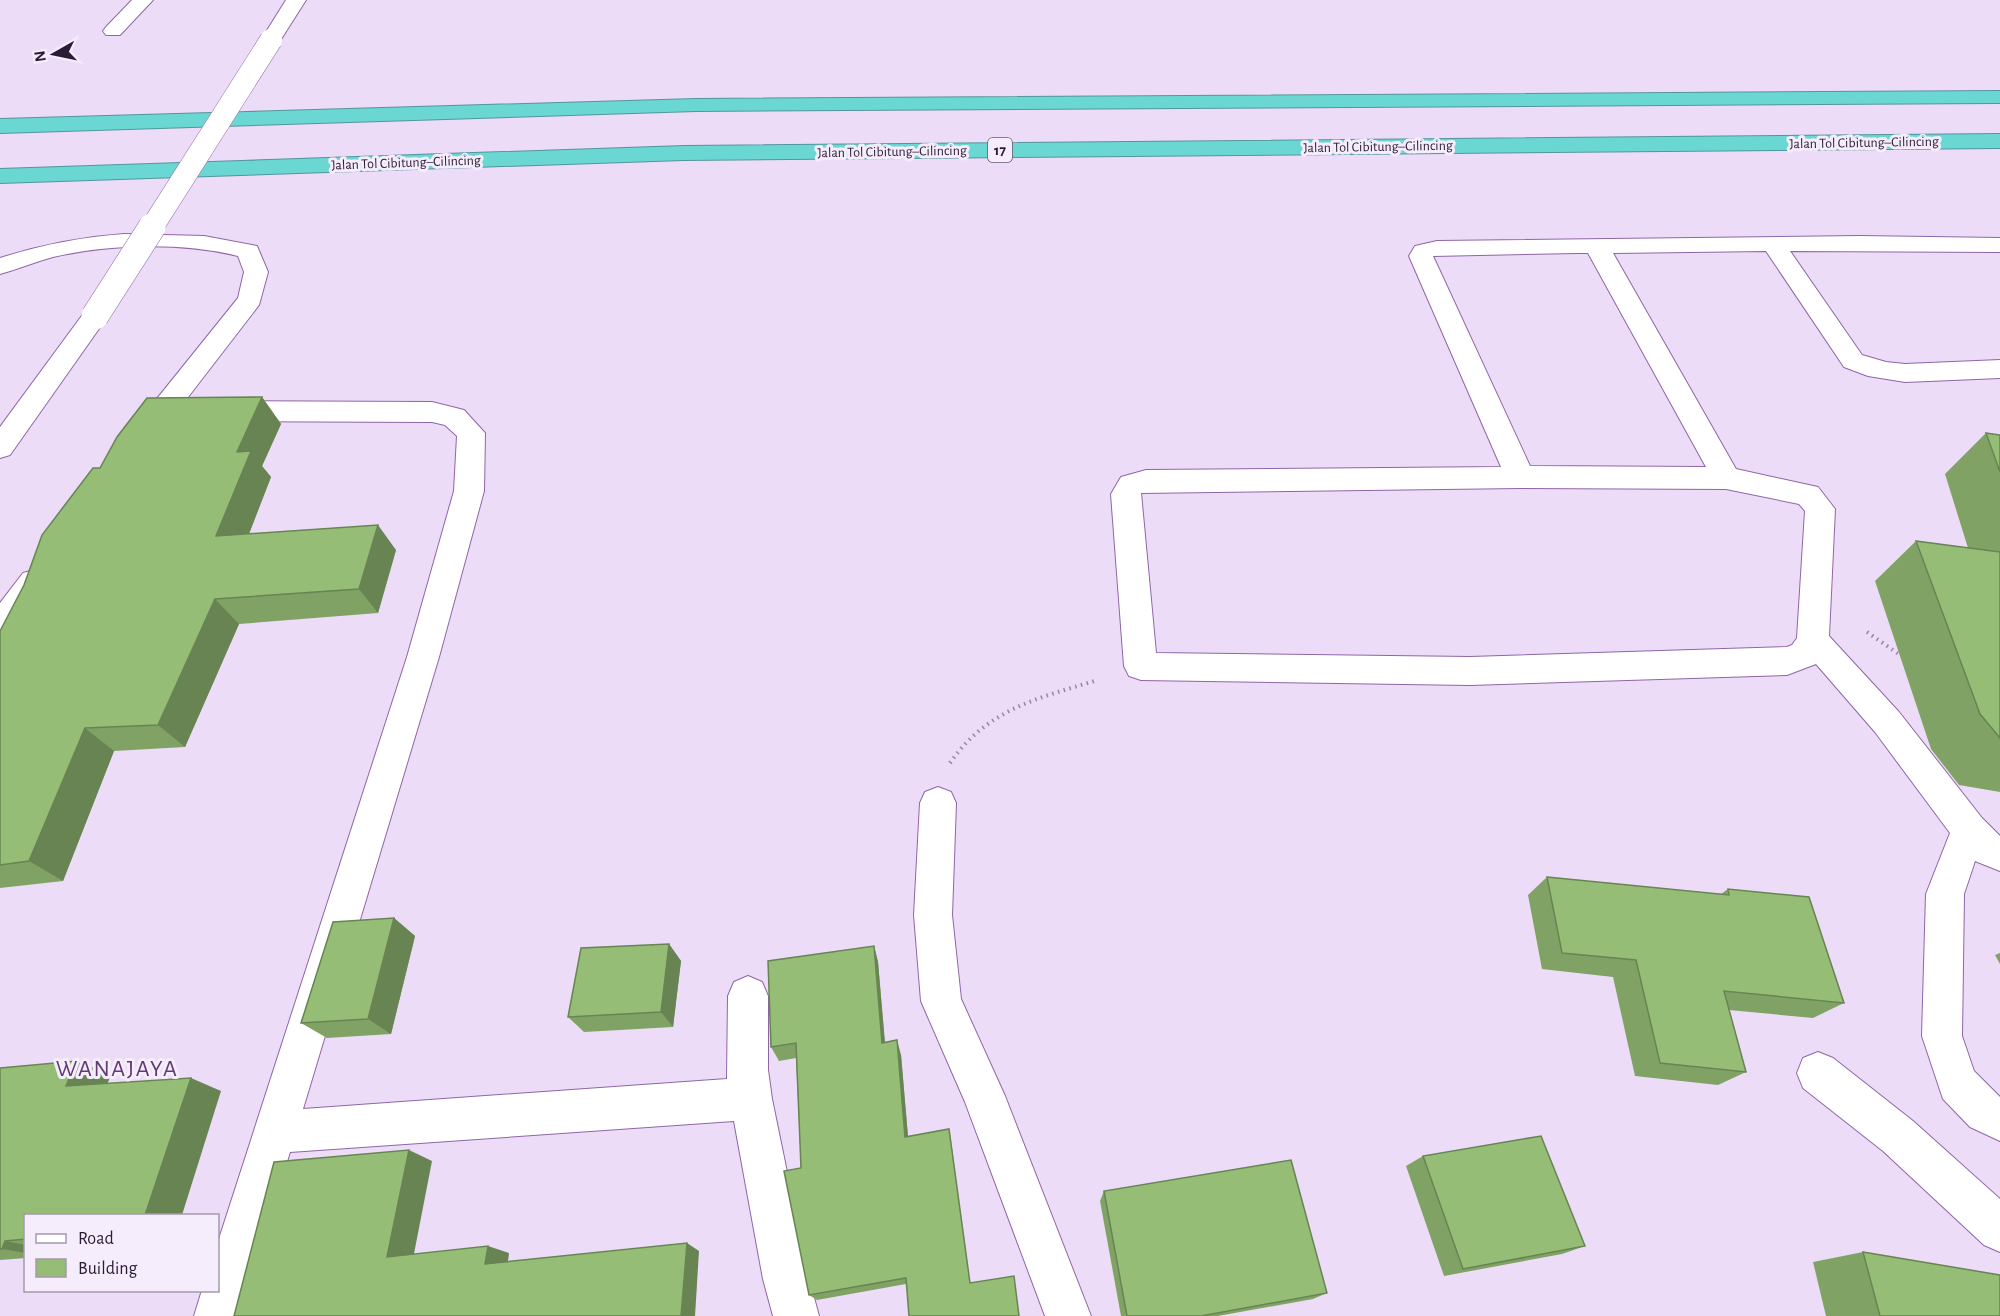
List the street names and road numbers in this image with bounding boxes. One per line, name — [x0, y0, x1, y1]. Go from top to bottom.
street label: Jalan Tol Cibitung–Cilincing — [1789, 135, 1939, 151]
road number: 17 — [988, 138, 1012, 162]
street label: Jalan Tol Cibitung–Cilincing — [1303, 139, 1453, 155]
street label: Jalan Tol Cibitung–Cilincing — [817, 144, 967, 160]
street label: Jalan Tol Cibitung–Cilincing — [331, 153, 481, 173]

